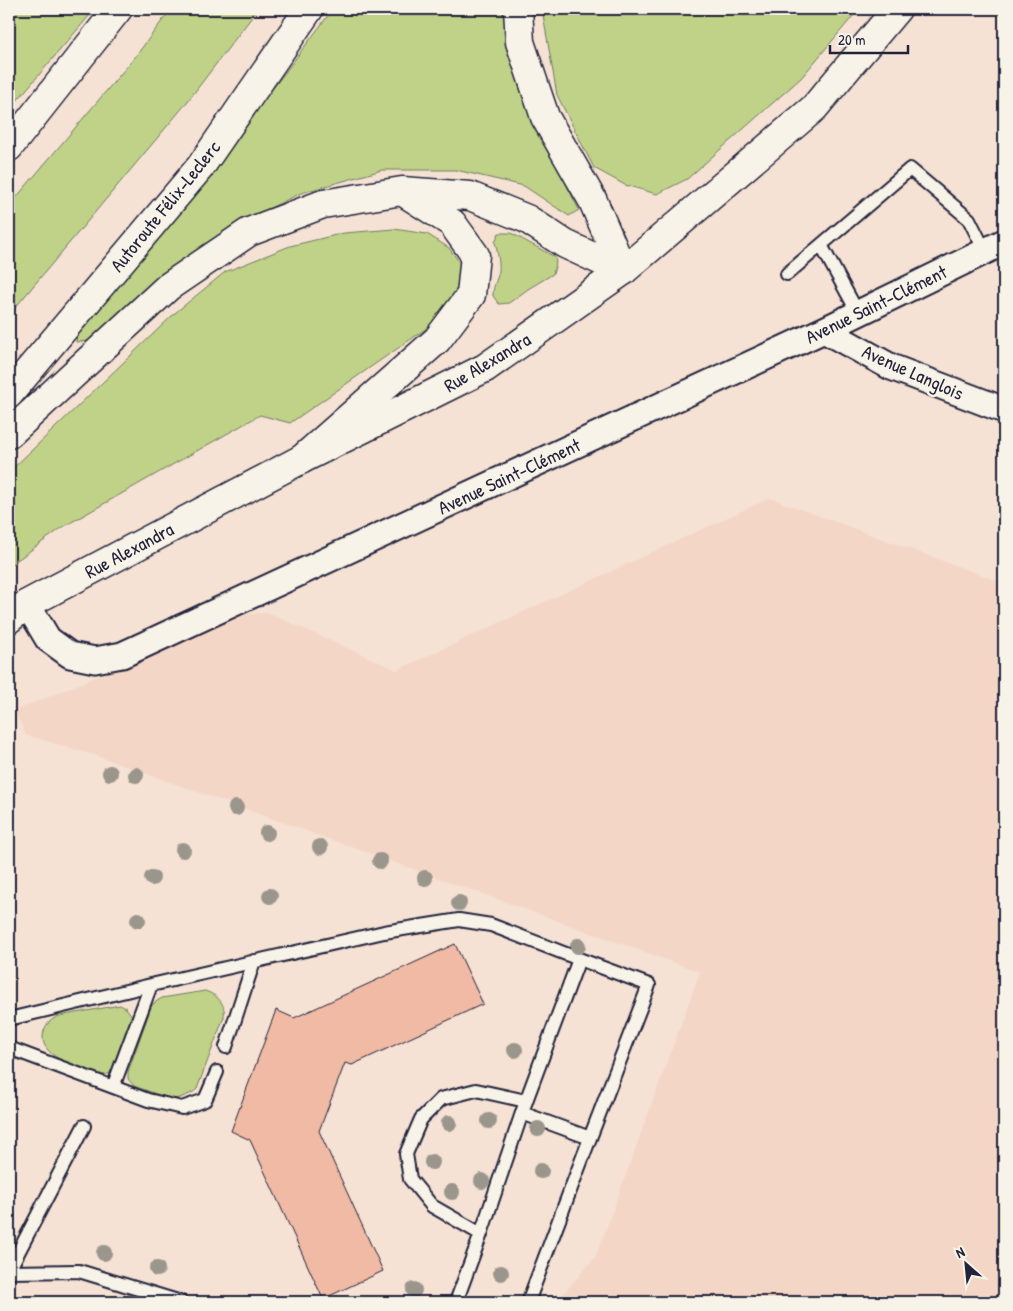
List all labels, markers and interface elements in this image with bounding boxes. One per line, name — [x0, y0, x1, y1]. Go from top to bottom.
scale bar — [830, 22, 908, 54]
text: 20 m — [838, 29, 865, 50]
street label: Autoroute Félix-Leclerc — [104, 135, 226, 277]
street label: Avenue Saint-Clément — [801, 258, 952, 350]
street label: Rue Alexandra — [439, 326, 536, 398]
street label: Avenue Langlois — [858, 338, 968, 406]
street label: Avenue Saint-Clément — [434, 431, 585, 520]
street label: Rue Alexandra — [80, 516, 178, 584]
north arrow — [940, 1238, 990, 1288]
text: N — [952, 1242, 968, 1262]

